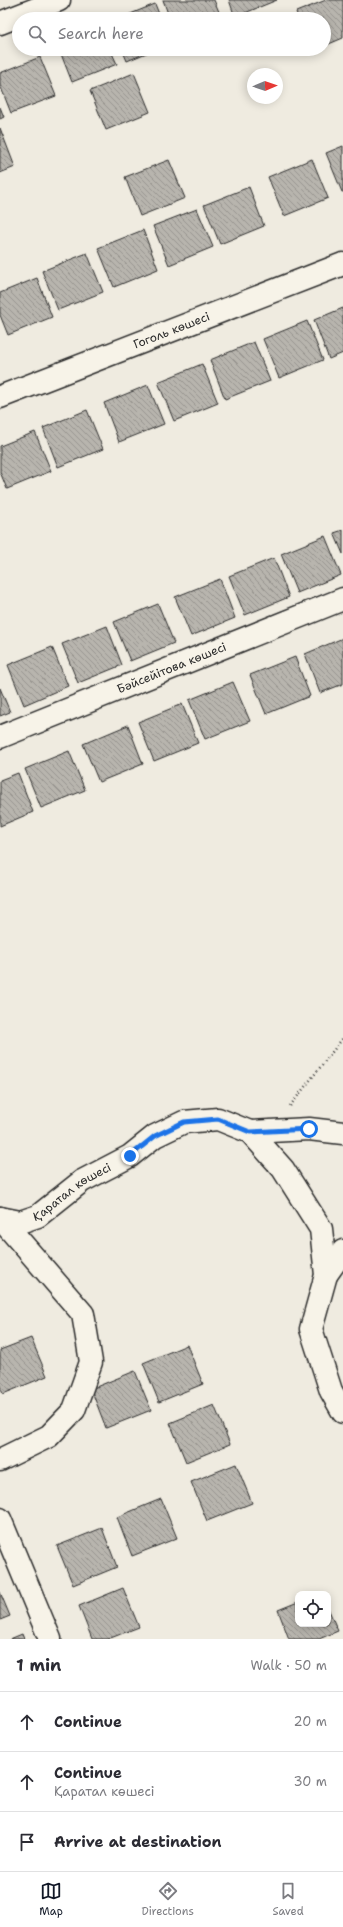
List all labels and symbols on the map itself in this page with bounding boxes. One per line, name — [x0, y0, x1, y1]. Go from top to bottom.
north arrow — [247, 68, 283, 104]
street label: Гоголь көшесі — [131, 308, 212, 353]
street label: Бәйсейітова көшесі — [115, 639, 229, 697]
route start — [300, 1120, 318, 1138]
route end — [121, 1147, 139, 1165]
street label: Қаратал көшесі — [31, 1159, 114, 1225]

